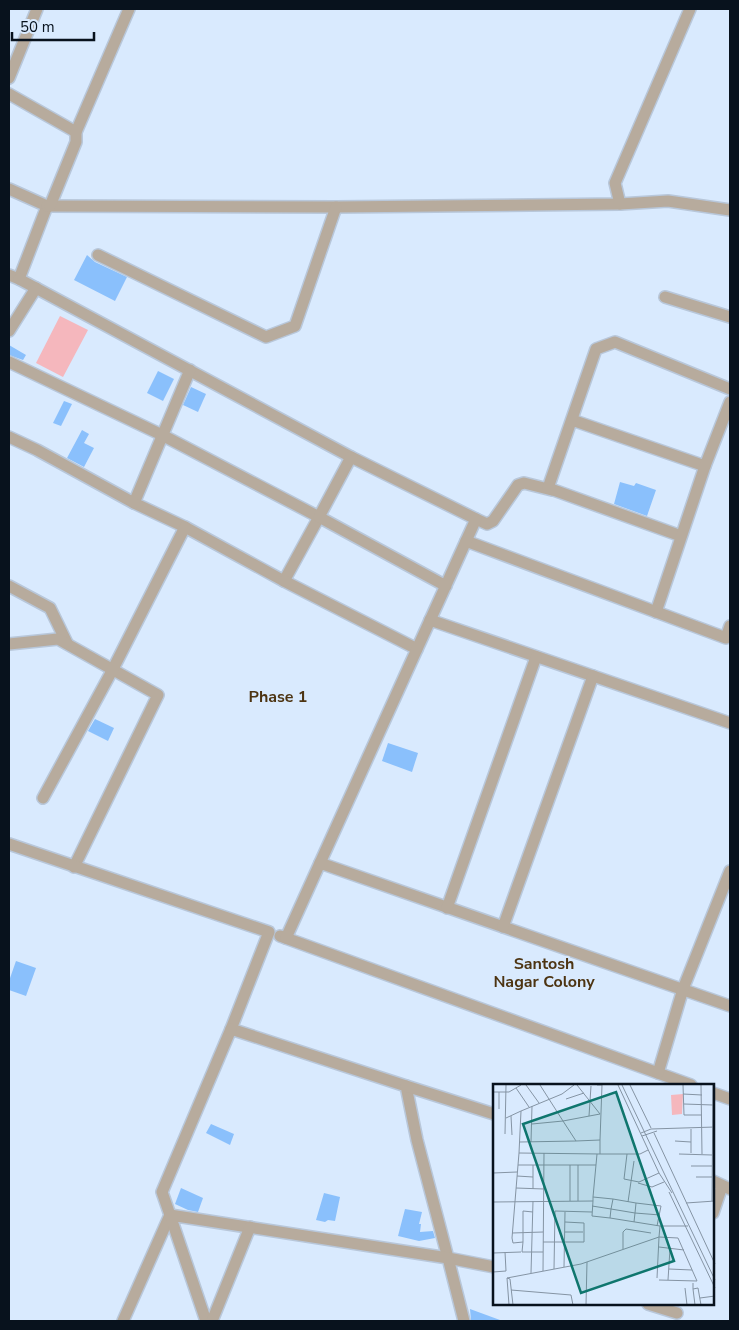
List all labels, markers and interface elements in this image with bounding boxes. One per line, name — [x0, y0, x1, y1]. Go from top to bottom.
scale bar — [12, 10, 95, 42]
text: 50 m — [20, 17, 55, 37]
district label: Phase 1 — [249, 686, 307, 708]
district label: Santosh Nagar Colony — [493, 953, 595, 993]
inset map — [493, 1084, 714, 1305]

